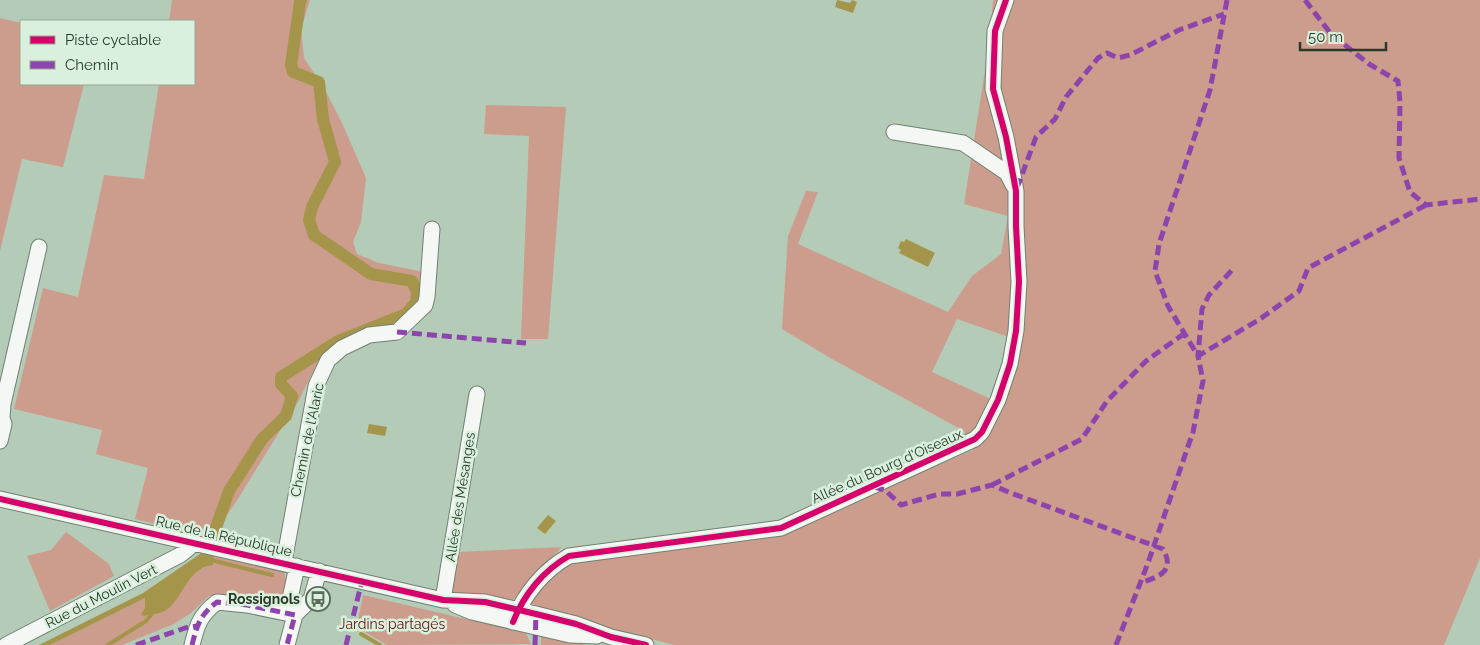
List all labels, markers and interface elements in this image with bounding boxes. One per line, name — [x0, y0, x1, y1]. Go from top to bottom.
legend — [20, 20, 195, 85]
scale bar — [1300, 20, 1386, 52]
text: 50 m — [1308, 28, 1343, 46]
text: Piste cyclable — [65, 31, 161, 49]
text: Chemin — [65, 56, 119, 74]
street label: Chemin de l'Alaric — [287, 381, 327, 498]
street label: Allée du Bourg d'Oiseaux — [809, 425, 965, 507]
street label: Allée des Mésanges — [442, 431, 478, 563]
street label: Rue de la République — [154, 513, 294, 559]
street label: Rue du Moulin Vert — [43, 561, 160, 631]
bus stop icon: Rossignols — [305, 586, 331, 612]
place label: Rossignols — [228, 591, 300, 607]
park label: Jardins partagés — [339, 616, 445, 632]

